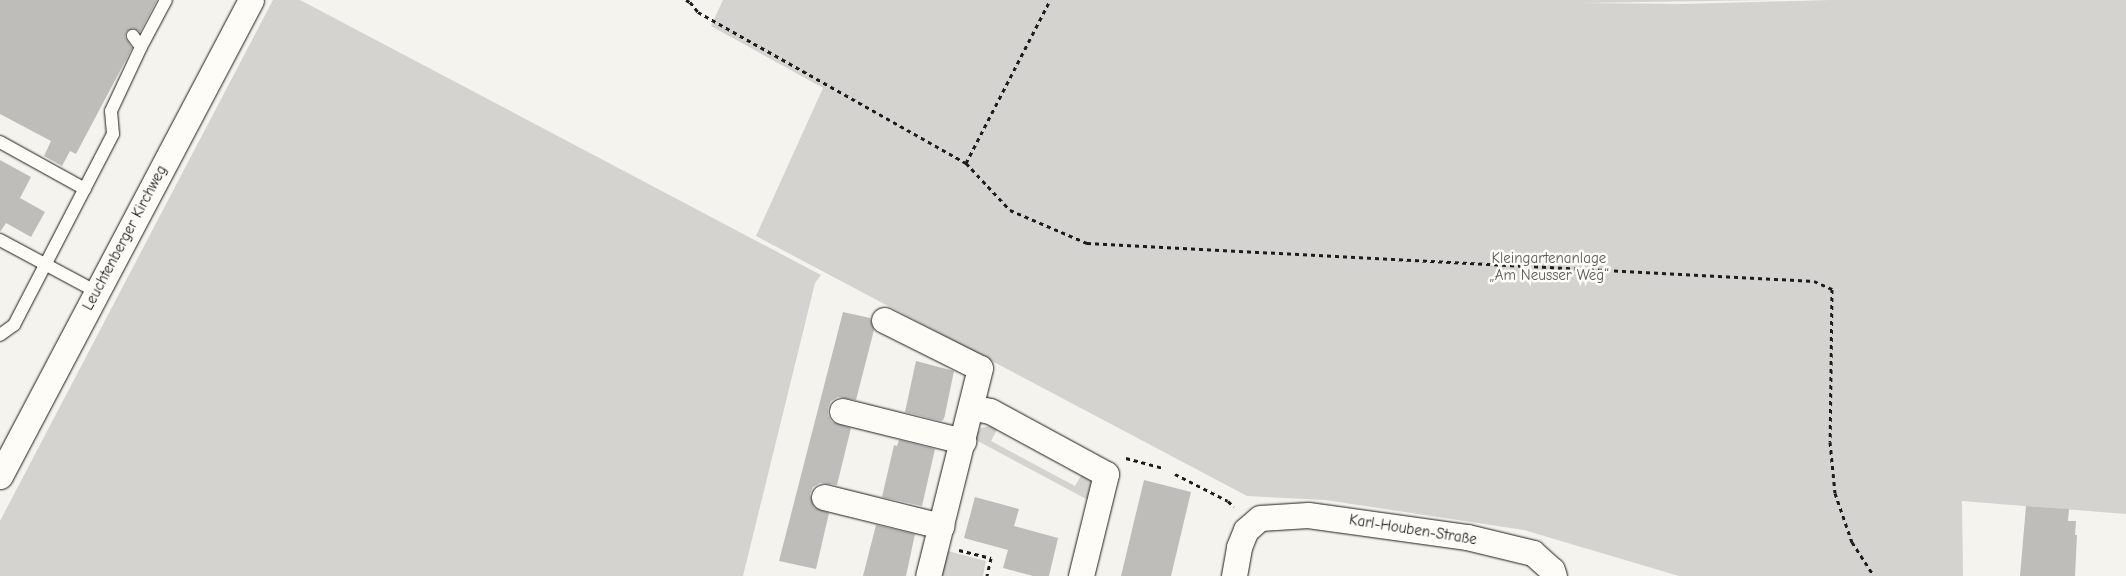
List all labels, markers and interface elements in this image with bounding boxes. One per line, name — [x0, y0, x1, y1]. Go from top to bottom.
street label: Leuchtenberger Kirchweg — [79, 162, 171, 314]
park label: Kleingartenanlage „Am Neusser Weg“ — [1489, 249, 1609, 284]
street label: Karl-Houben-Straße — [1348, 511, 1478, 549]

